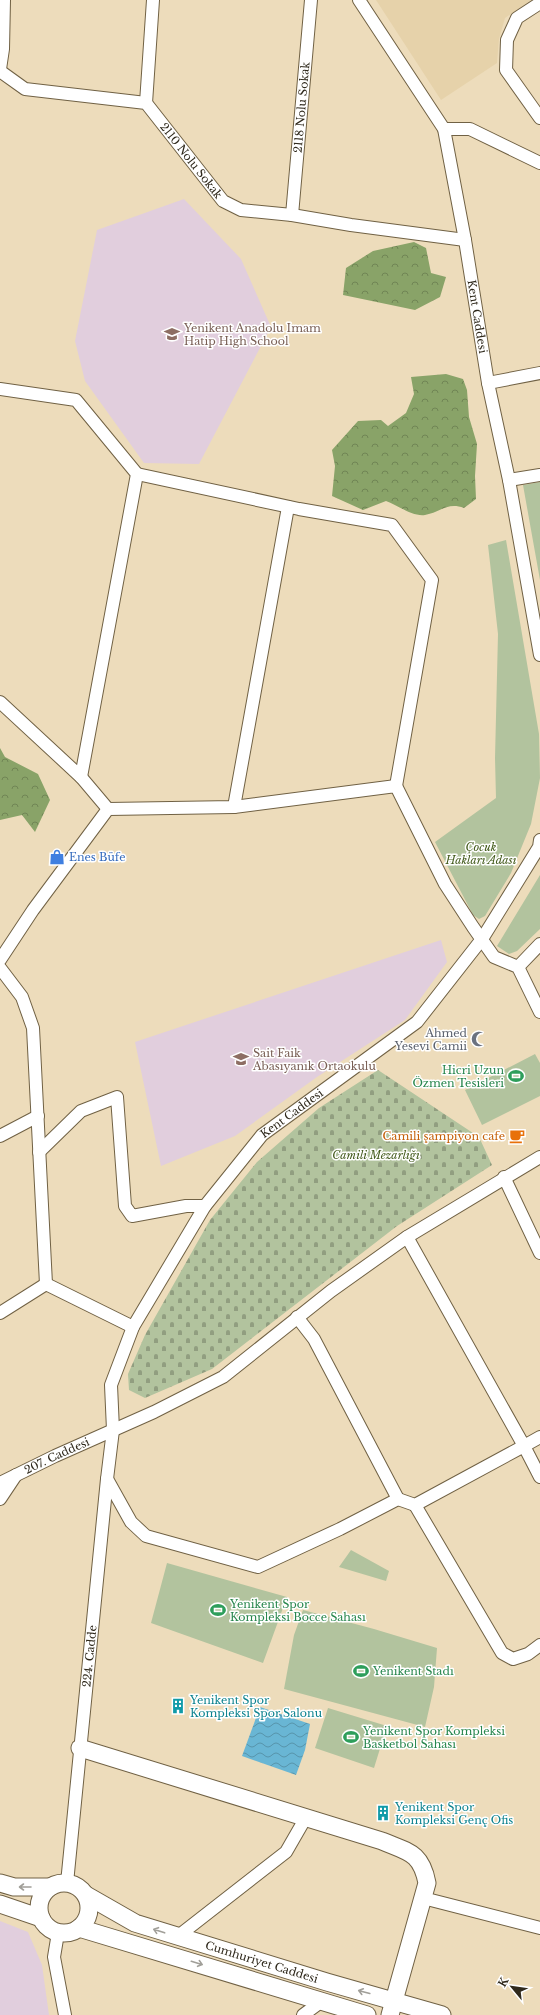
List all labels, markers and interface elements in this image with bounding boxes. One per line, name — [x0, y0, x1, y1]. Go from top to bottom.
street label: 2118 Nolu Sokak — [291, 61, 313, 154]
street label: 2110 Nolu Sokak — [157, 120, 226, 202]
street label: Kent Caddesi — [464, 279, 490, 355]
place label: Yenikent Anadolu Imam Hatip High School — [183, 321, 321, 348]
school or university icon: Yenikent Anadolu Imam Hatip High School — [163, 325, 181, 343]
park label: Çocuk Hakları Adası — [445, 840, 517, 867]
shop icon: Enes Büfe — [48, 848, 66, 866]
place label: Enes Büfe — [69, 850, 126, 864]
place label: Ahmed Yesevi Camii — [394, 1026, 468, 1053]
mosque icon: Ahmed Yesevi Camii — [470, 1030, 488, 1048]
place label: Sait Faik Abasıyanık Ortaokulu — [252, 1046, 376, 1073]
school or university icon: Sait Faik Abasıyanık Ortaokulu — [232, 1050, 250, 1068]
place label: Hicri Uzun Özmen Tesisleri — [412, 1063, 504, 1090]
sports icon: Hicri Uzun Özmen Tesisleri — [507, 1067, 525, 1085]
street label: Kent Caddesi — [257, 1086, 326, 1141]
cafe icon: Camili şampiyon cafe — [508, 1127, 526, 1145]
place label: Camili şampiyon cafe — [383, 1129, 505, 1143]
park label: Camili Mezarlığı — [332, 1148, 420, 1162]
street label: 207. Caddesi — [22, 1434, 92, 1477]
place label: Yenikent Spor Kompleksi Bocce Sahası — [229, 1597, 366, 1624]
sports icon: Yenikent Spor Kompleksi Bocce Sahası — [209, 1601, 227, 1619]
street label: 224. Cadde — [79, 1624, 99, 1688]
sports icon: Yenikent Stadı — [352, 1662, 370, 1680]
place label: Yenikent Stadı — [372, 1664, 454, 1678]
place label: Yenikent Spor Kompleksi Spor Salonu — [189, 1693, 323, 1720]
building icon: Yenikent Spor Kompleksi Spor Salonu — [169, 1697, 187, 1715]
place label: Yenikent Spor Kompleksi Basketbol Sahası — [362, 1724, 505, 1751]
sports icon: Yenikent Spor Kompleksi Basketbol Sahası — [342, 1728, 360, 1746]
place label: Yenikent Spor Kompleksi Genç Ofis — [394, 1800, 513, 1827]
building icon: Yenikent Spor Kompleksi Genç Ofis — [374, 1804, 392, 1822]
one-way arrow — [19, 1883, 32, 1891]
one-way arrow — [154, 1926, 166, 1934]
street label: Cumhuriyet Caddesi — [204, 1938, 320, 1986]
one-way arrow — [191, 1960, 204, 1967]
north arrow — [492, 1967, 532, 2007]
text: K — [495, 1974, 512, 1990]
one-way arrow — [358, 1988, 371, 1995]

